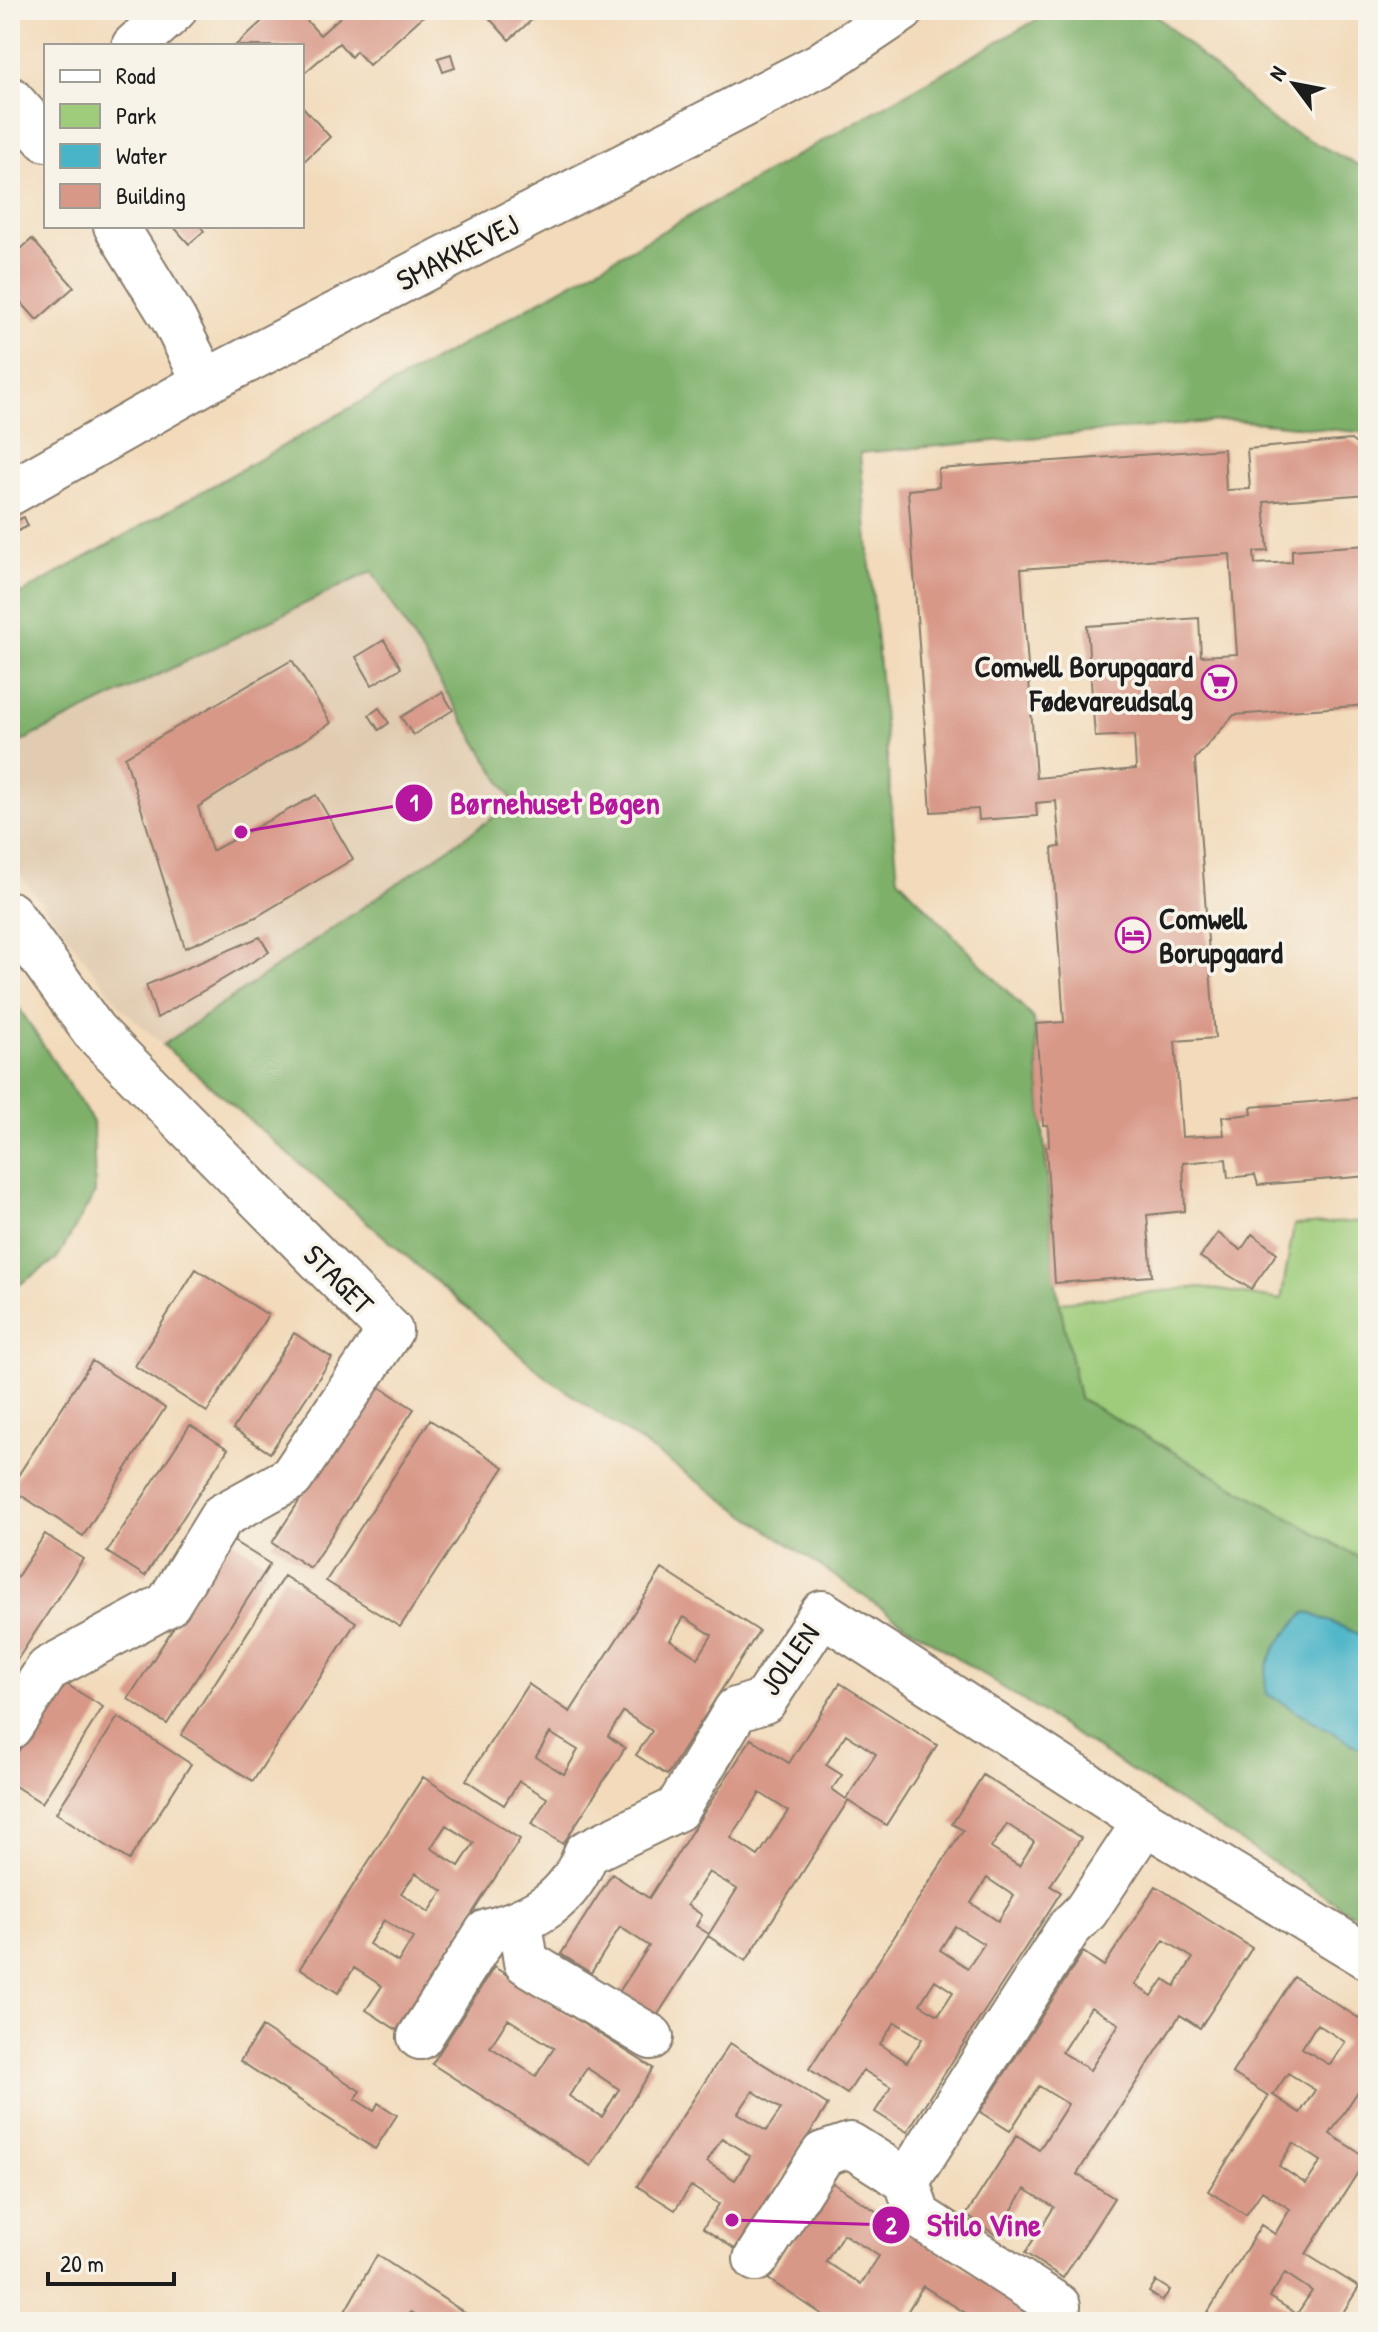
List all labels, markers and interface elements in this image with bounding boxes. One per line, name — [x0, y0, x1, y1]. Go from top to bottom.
legend — [44, 44, 304, 228]
north arrow — [1254, 44, 1334, 124]
text: Road — [116, 59, 155, 91]
text: N — [1261, 60, 1293, 86]
text: Park — [116, 99, 156, 131]
text: Water — [116, 139, 167, 171]
text: Building — [116, 179, 186, 211]
street label: SMAKKEVEJ — [389, 204, 525, 300]
place label: Comwell Borupgaard Fødevareudsalg — [975, 646, 1193, 721]
supermarket icon: Comwell Borupgaard Fødevareudsalg — [1200, 664, 1238, 702]
callout: Børnehuset Bøgen — [394, 775, 676, 831]
text: Børnehuset Bøgen — [450, 781, 660, 825]
text: 1 — [410, 786, 419, 818]
place label: Comwell Borupgaard — [1159, 898, 1283, 973]
hotel icon: Comwell Borupgaard — [1114, 916, 1152, 954]
street label: STAGET — [295, 1235, 384, 1324]
street label: JOLLEN — [750, 1615, 828, 1703]
callout: Stilo Vine — [871, 2197, 1057, 2253]
text: Stilo Vine — [927, 2203, 1041, 2246]
text: 2 — [885, 2209, 897, 2241]
scale bar — [48, 2236, 174, 2286]
text: 20 m — [60, 2247, 104, 2279]

